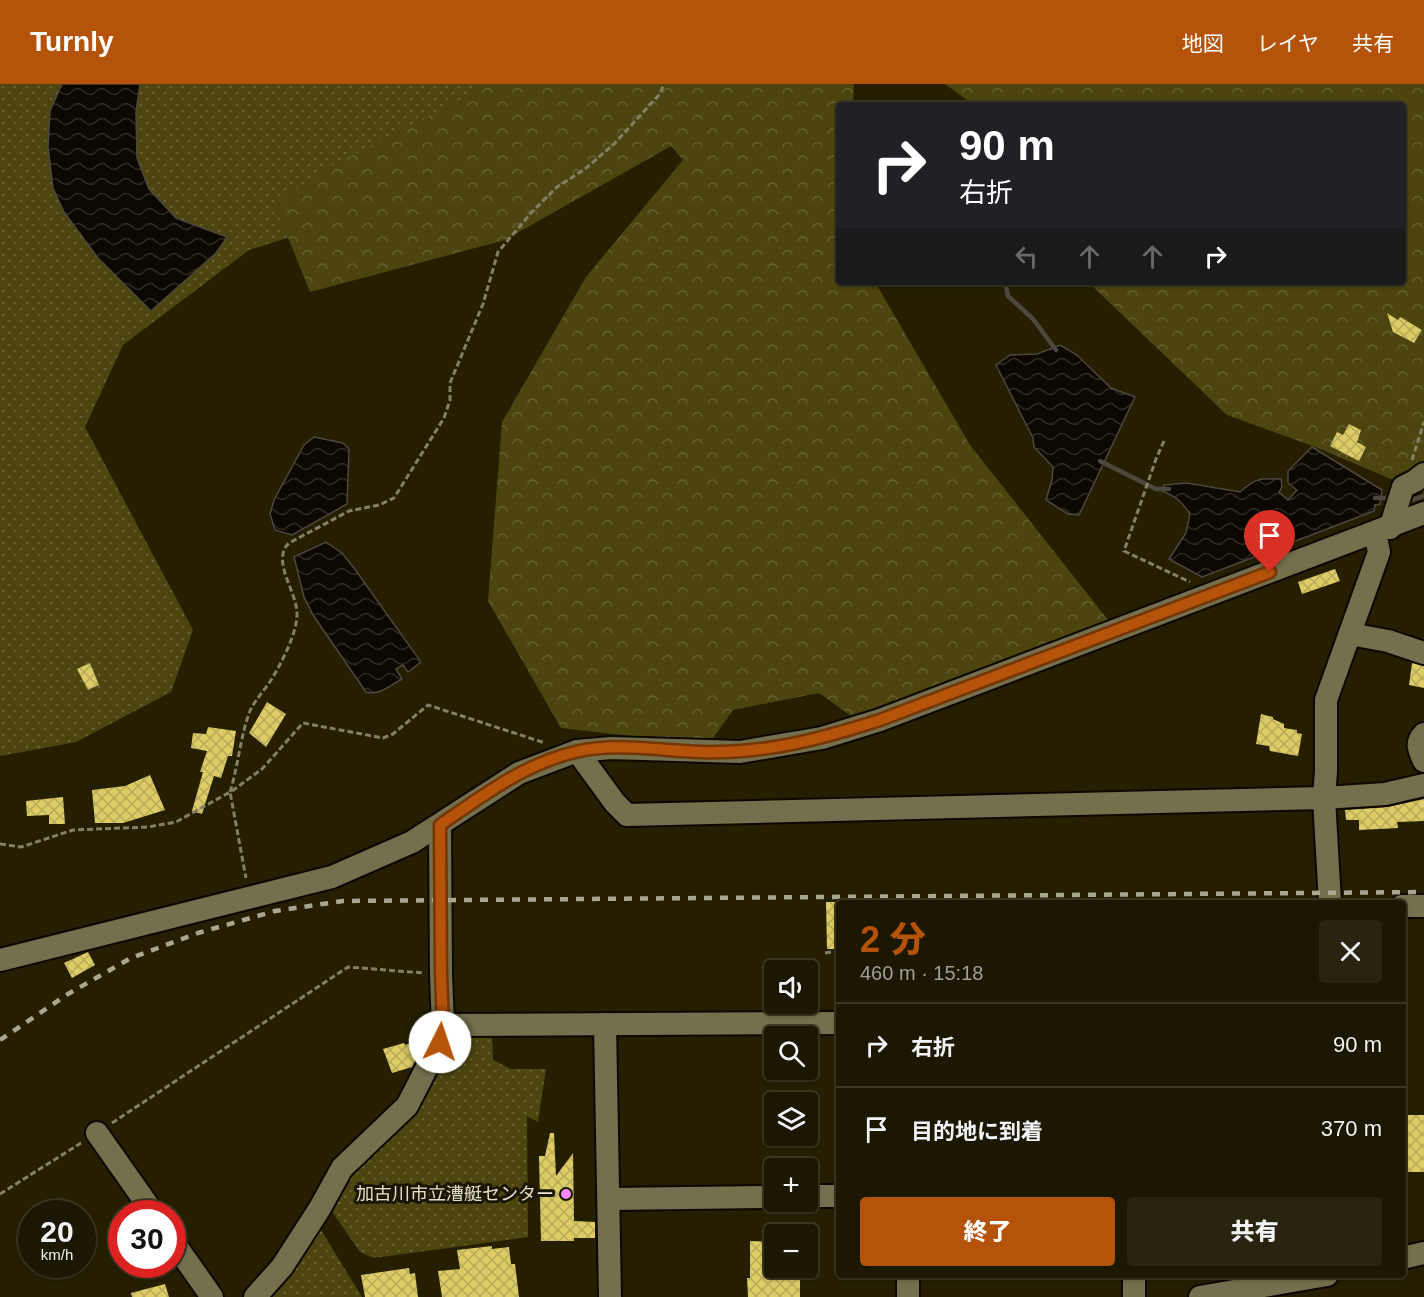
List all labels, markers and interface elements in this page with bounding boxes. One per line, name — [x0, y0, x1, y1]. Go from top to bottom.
text: Turnly — [30, 26, 113, 57]
text: 地図 — [1182, 32, 1224, 55]
text: レイヤ — [1257, 32, 1319, 55]
text: 共有 — [1352, 32, 1394, 55]
text: 90 m — [959, 122, 1055, 169]
icon: right — [860, 126, 938, 204]
text: 右折 — [959, 178, 1013, 208]
icon: left — [1010, 240, 1043, 273]
icon: ahead — [1073, 240, 1106, 273]
icon: ahead — [1136, 240, 1169, 273]
icon: right — [1199, 240, 1232, 273]
pin — [1244, 510, 1295, 572]
icon: arrive — [1253, 519, 1286, 552]
text: 2 分 — [860, 919, 926, 960]
button: close — [1319, 920, 1382, 983]
map controls — [764, 960, 818, 1278]
button: sound — [764, 960, 818, 1014]
text: 460 m · 15:18 — [860, 962, 983, 984]
position arrow — [408, 1010, 472, 1074]
button: search — [764, 1026, 818, 1080]
icon: right — [860, 1029, 893, 1062]
text: 90 m — [1333, 1032, 1382, 1057]
text: 右折 — [911, 1035, 955, 1060]
button: layers — [764, 1092, 818, 1146]
icon: arrive — [860, 1113, 893, 1146]
text: 370 m — [1321, 1116, 1382, 1141]
text: 目的地に到着 — [911, 1119, 1043, 1144]
button: + — [764, 1158, 818, 1212]
place label: 加古川市立漕艇センター — [356, 1184, 554, 1204]
marker: 加古川市立漕艇センター — [559, 1187, 573, 1201]
button: 終了 — [860, 1197, 1115, 1266]
button: 共有 — [1127, 1197, 1382, 1266]
speed limit sign: 30 — [108, 1200, 186, 1278]
text: 20 — [40, 1215, 74, 1248]
button: − — [764, 1224, 818, 1278]
text: km/h — [41, 1246, 73, 1263]

